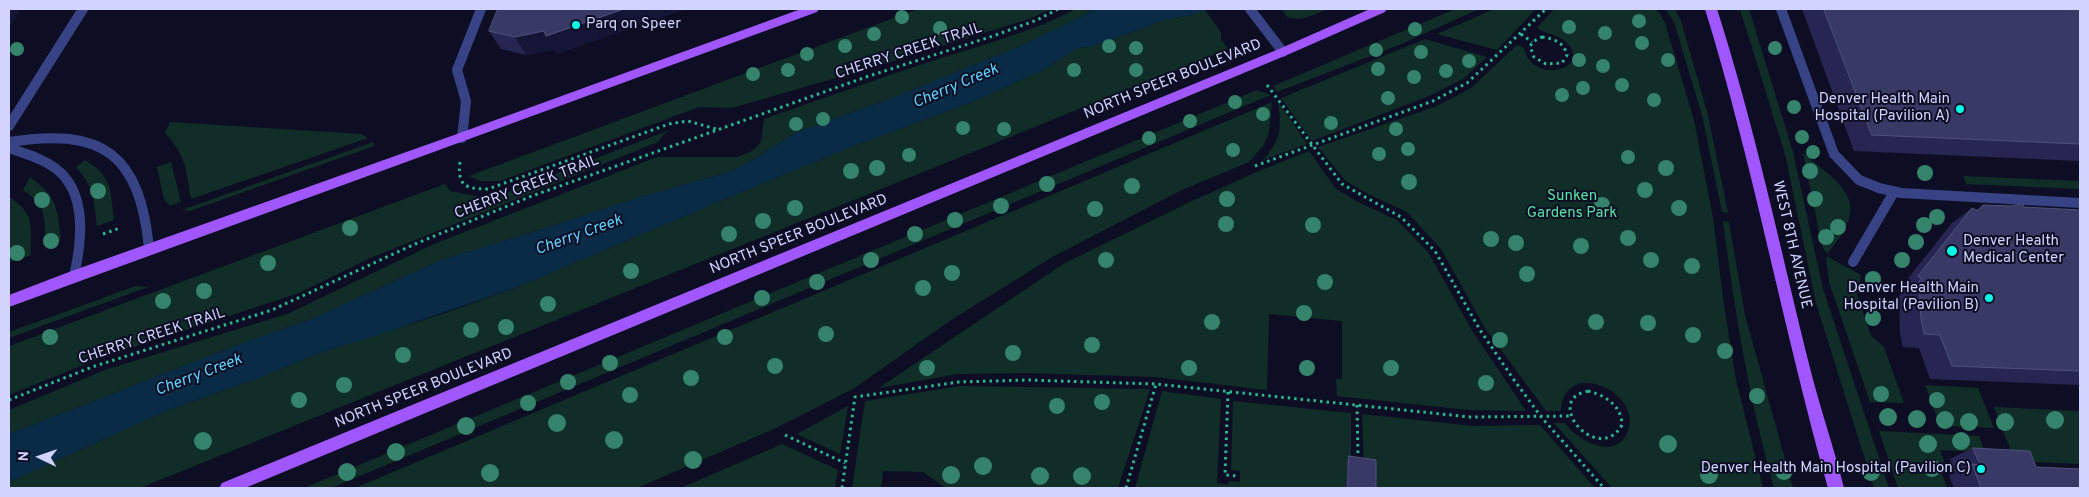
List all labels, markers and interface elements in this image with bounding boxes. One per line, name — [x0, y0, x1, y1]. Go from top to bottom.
place label: Parq on Speer — [586, 16, 681, 34]
marker: Parq on Speer — [570, 19, 582, 31]
street label: CHERRY CREEK TRAIL — [833, 20, 985, 84]
street label: NORTH SPEER BOULEVARD — [1081, 36, 1265, 124]
water label: Cherry Creek — [910, 60, 1002, 114]
place label: Denver Health Main Hospital (Pavilion A) — [1814, 91, 1950, 126]
marker: Denver Health Main Hospital (Pavilion A) — [1954, 103, 1966, 115]
street label: CHERRY CREEK TRAIL — [452, 152, 602, 224]
street label: WEST 8TH AVENUE — [1768, 179, 1814, 311]
park label: Sunken Gardens Park — [1527, 188, 1617, 223]
street label: NORTH SPEER BOULEVARD — [707, 191, 891, 279]
water label: Cherry Creek — [533, 211, 625, 261]
place label: Denver Health Medical Center — [1963, 233, 2064, 268]
marker: Denver Health Medical Center — [1945, 244, 1959, 258]
place label: Denver Health Main Hospital (Pavilion B) — [1844, 280, 1979, 315]
marker: Denver Health Main Hospital (Pavilion B) — [1983, 292, 1995, 304]
street label: CHERRY CREEK TRAIL — [76, 305, 228, 369]
street label: NORTH SPEER BOULEVARD — [332, 345, 516, 433]
water label: Cherry Creek — [153, 351, 245, 401]
north arrow — [15, 432, 65, 482]
text: N — [16, 451, 33, 462]
place label: Denver Health Main Hospital (Pavilion C) — [1701, 460, 1971, 478]
marker: Denver Health Main Hospital (Pavilion C) — [1975, 463, 1987, 475]

